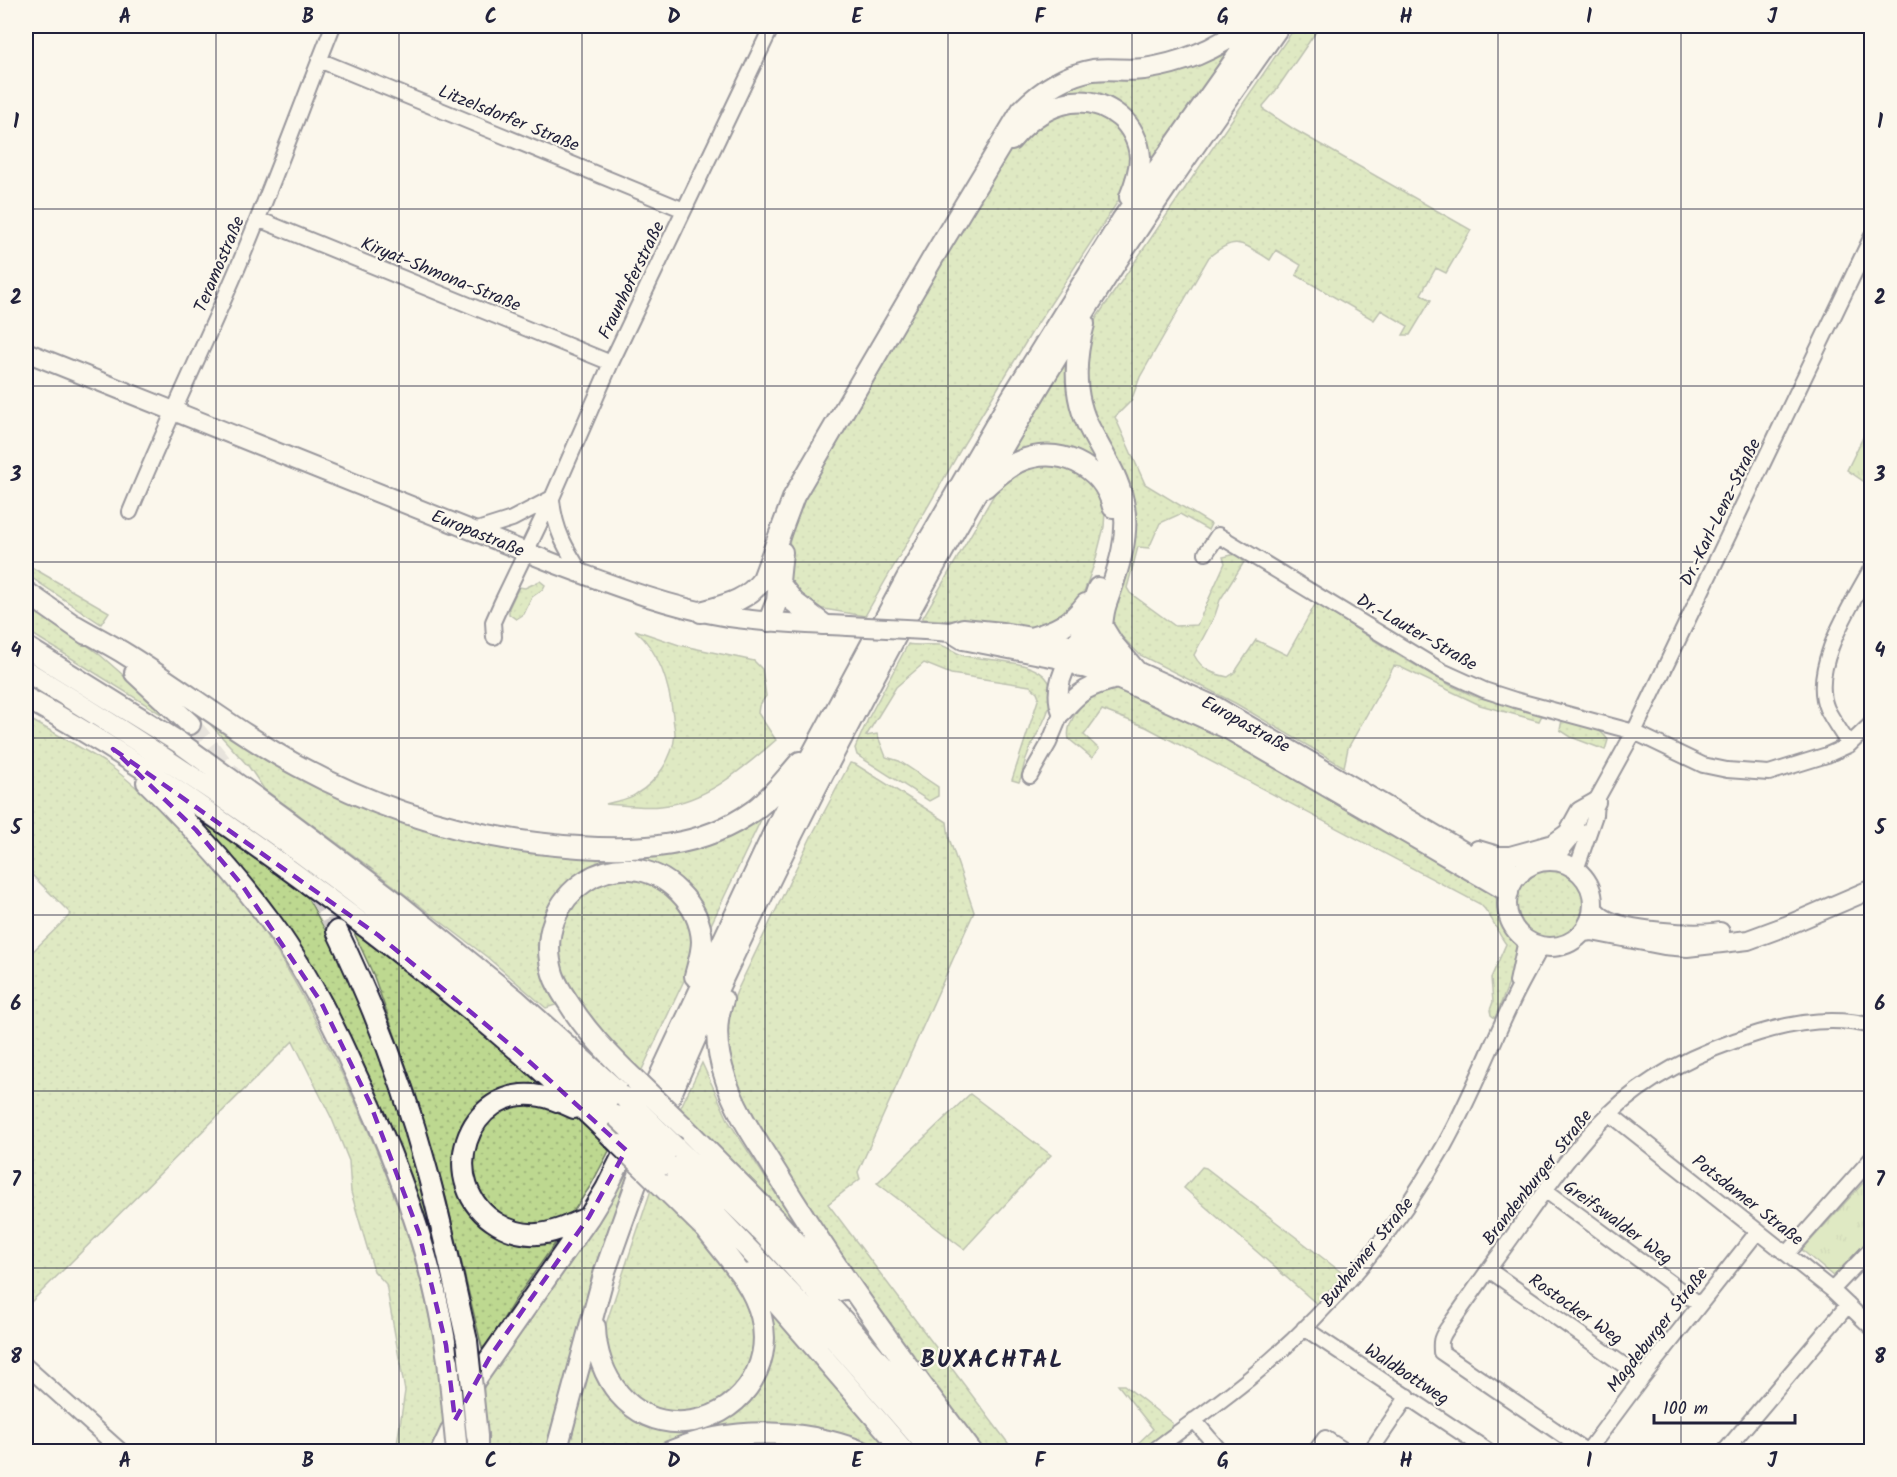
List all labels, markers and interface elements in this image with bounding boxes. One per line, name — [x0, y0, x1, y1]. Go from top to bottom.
text: A — [119, 2, 131, 34]
text: B — [302, 2, 314, 34]
text: C — [485, 2, 497, 34]
text: D — [667, 2, 681, 34]
text: E — [851, 2, 863, 34]
text: F — [1035, 2, 1047, 34]
text: G — [1217, 2, 1229, 34]
text: H — [1399, 2, 1413, 34]
text: I — [1586, 2, 1592, 34]
text: J — [1767, 2, 1778, 34]
street label: Litzelsdorfer Straße — [434, 78, 583, 161]
text: 1 — [13, 107, 19, 139]
text: 1 — [1877, 107, 1883, 139]
street label: Teramostraße — [187, 212, 254, 317]
street label: Fraunhoferstraße — [591, 217, 674, 345]
street label: Kiryat-Shmona-Straße — [356, 230, 525, 321]
text: 2 — [10, 283, 22, 315]
text: 2 — [1874, 283, 1886, 315]
street label: Dr.-Karl-Lenz-Straße — [1673, 434, 1770, 591]
text: 3 — [10, 460, 22, 492]
text: 3 — [1874, 460, 1886, 492]
street label: Europastraße — [427, 503, 528, 566]
street label: Dr.-Lauter-Straße — [1350, 587, 1482, 680]
text: 4 — [11, 636, 22, 668]
text: 4 — [1875, 636, 1886, 668]
street label: Europastraße — [1195, 689, 1295, 762]
text: 5 — [10, 813, 23, 845]
text: 5 — [1874, 813, 1887, 845]
text: 6 — [11, 989, 22, 1021]
text: 6 — [1875, 989, 1886, 1021]
street label: Brandenburger Straße — [1476, 1104, 1601, 1252]
street label: Potsdamer Straße — [1685, 1148, 1809, 1254]
text: 7 — [11, 1165, 21, 1197]
text: 7 — [1875, 1165, 1885, 1197]
street label: Greifswalder Weg — [1556, 1173, 1678, 1273]
street label: Buxheimer Straße — [1314, 1191, 1422, 1315]
street label: Magdeburger Straße — [1600, 1262, 1716, 1400]
street label: Rostocker Weg — [1522, 1267, 1628, 1354]
street label: Waldbottweg — [1358, 1337, 1454, 1414]
district label: BUXACHTAL — [920, 1341, 1064, 1380]
text: 8 — [10, 1342, 22, 1374]
text: 8 — [1874, 1342, 1886, 1374]
scale bar — [1654, 1387, 1795, 1425]
text: 100 m — [1663, 1395, 1708, 1424]
text: A — [119, 1446, 131, 1477]
text: B — [302, 1446, 314, 1477]
text: C — [485, 1446, 497, 1477]
text: D — [667, 1446, 681, 1477]
text: E — [851, 1446, 863, 1477]
text: F — [1035, 1446, 1047, 1477]
text: G — [1217, 1446, 1229, 1477]
text: H — [1399, 1446, 1413, 1477]
text: I — [1586, 1446, 1592, 1477]
text: J — [1767, 1446, 1778, 1477]

